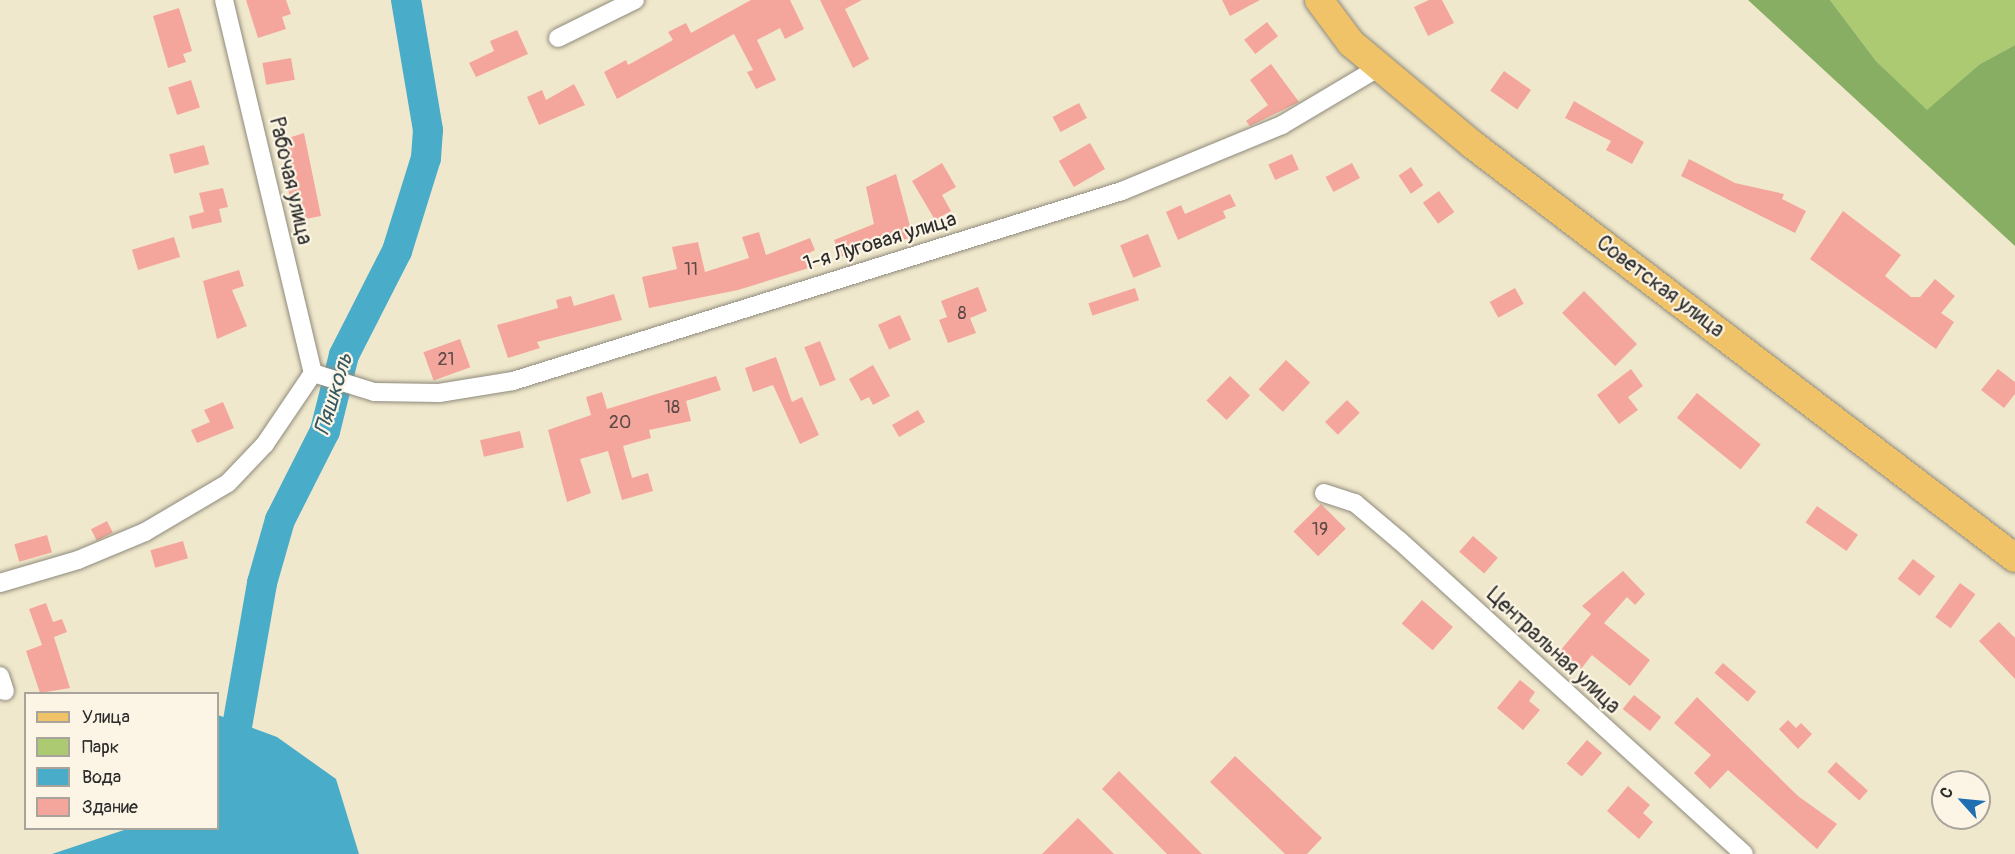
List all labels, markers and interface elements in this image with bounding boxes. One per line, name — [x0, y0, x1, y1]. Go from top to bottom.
street label: Рабочая улица — [263, 115, 317, 247]
street label: 1-я Луговая улица — [801, 207, 959, 277]
street label: Советская улица — [1591, 231, 1729, 343]
house number: 11 — [684, 259, 698, 281]
house number: 8 — [957, 303, 967, 325]
house number: 21 — [437, 349, 455, 371]
water label: Пяшколь — [309, 350, 359, 438]
house number: 18 — [664, 397, 680, 419]
house number: 20 — [609, 412, 631, 434]
house number: 19 — [1312, 519, 1328, 541]
street label: Центральная улица — [1481, 583, 1625, 719]
legend — [24, 692, 219, 830]
text: Улица — [82, 706, 130, 729]
text: Парк — [82, 736, 119, 759]
text: Вода — [82, 766, 121, 789]
north arrow — [1931, 770, 1991, 830]
text: С — [1936, 784, 1958, 802]
text: Здание — [82, 796, 138, 819]

